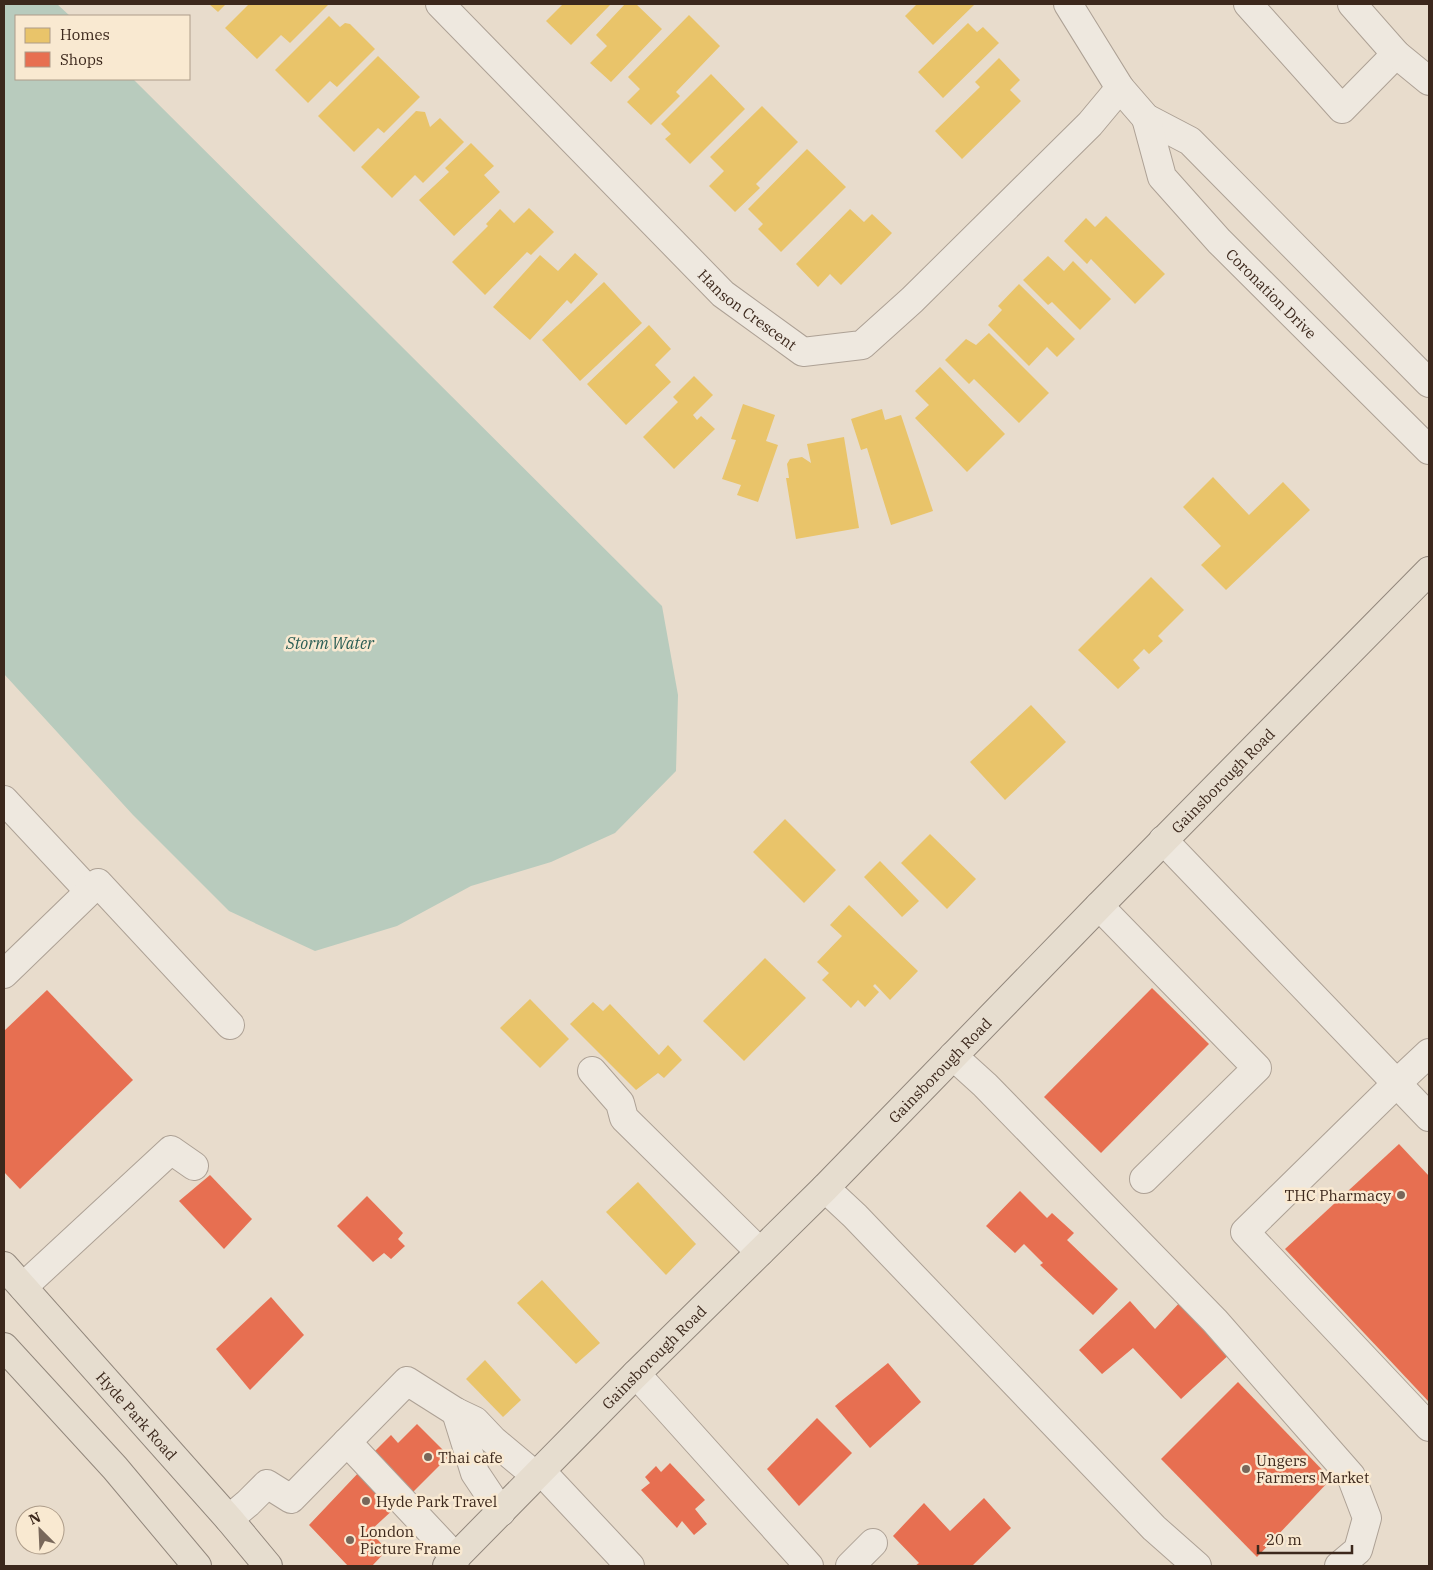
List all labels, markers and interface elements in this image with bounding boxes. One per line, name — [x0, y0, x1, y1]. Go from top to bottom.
legend — [15, 15, 190, 80]
text: Homes — [60, 25, 110, 44]
text: Shops — [60, 50, 103, 69]
street label: Coronation Drive — [1222, 244, 1321, 342]
street label: Hanson Crescent — [694, 265, 801, 354]
water label: Storm Water — [285, 633, 375, 653]
street label: Gainsborough Road — [1167, 724, 1278, 837]
street label: Gainsborough Road — [884, 1013, 995, 1127]
place label: THC Pharmacy — [1284, 1186, 1391, 1205]
marker: THC Pharmacy — [1395, 1189, 1407, 1201]
street label: Gainsborough Road — [597, 1301, 710, 1413]
street label: Hyde Park Road — [92, 1367, 181, 1464]
place label: Thai cafe — [438, 1448, 502, 1467]
marker: Thai cafe — [422, 1451, 434, 1463]
place label: Ungers Farmers Market — [1256, 1451, 1369, 1487]
marker: Ungers Farmers Market — [1240, 1463, 1252, 1475]
place label: Hyde Park Travel — [376, 1492, 497, 1511]
marker: Hyde Park Travel — [360, 1495, 372, 1507]
north arrow — [15, 1505, 65, 1555]
text: N — [26, 1508, 43, 1529]
place label: London Picture Frame — [360, 1522, 461, 1558]
scale bar — [1258, 1522, 1352, 1554]
text: 20 m — [1266, 1530, 1302, 1549]
marker: London Picture Frame — [344, 1534, 356, 1546]

